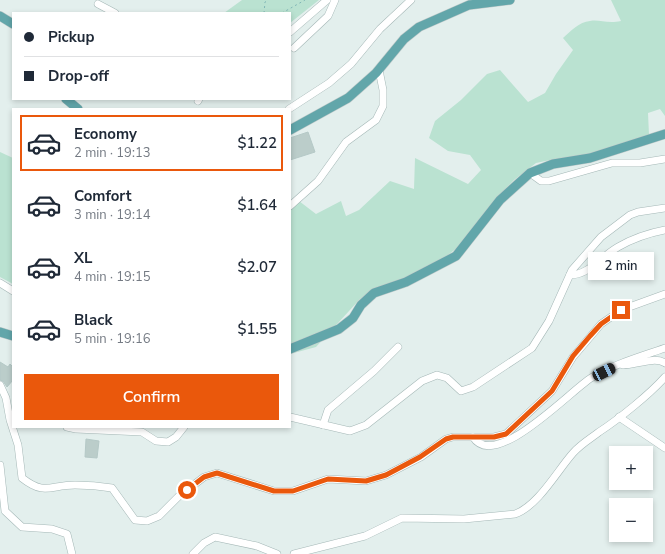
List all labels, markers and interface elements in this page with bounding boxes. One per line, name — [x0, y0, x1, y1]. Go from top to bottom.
text: Pickup — [48, 27, 94, 47]
text: Drop-off — [48, 66, 109, 86]
text: Economy — [74, 124, 137, 144]
icon: car — [26, 125, 62, 161]
text: $1.22 — [237, 133, 277, 153]
text: 2 min · 19:13 — [74, 144, 150, 162]
text: Comfort — [74, 186, 131, 206]
icon: car — [26, 187, 62, 223]
text: $1.64 — [237, 195, 277, 215]
text: 3 min · 19:14 — [74, 206, 150, 224]
text: XL — [74, 248, 93, 268]
icon: car — [26, 249, 62, 285]
callout: 2 min — [588, 252, 654, 280]
text: $2.07 — [237, 257, 277, 277]
text: 2 min — [604, 257, 638, 275]
text: 4 min · 19:15 — [74, 268, 150, 286]
route end — [612, 301, 630, 319]
text: Black — [74, 310, 112, 330]
icon: car — [26, 311, 62, 347]
text: $1.55 — [237, 319, 277, 339]
text: 5 min · 19:16 — [74, 330, 150, 348]
car — [591, 361, 617, 383]
button: Confirm — [24, 374, 279, 420]
map controls — [609, 446, 653, 542]
button: + — [609, 446, 653, 490]
route start — [178, 481, 196, 499]
button: − — [609, 498, 653, 542]

